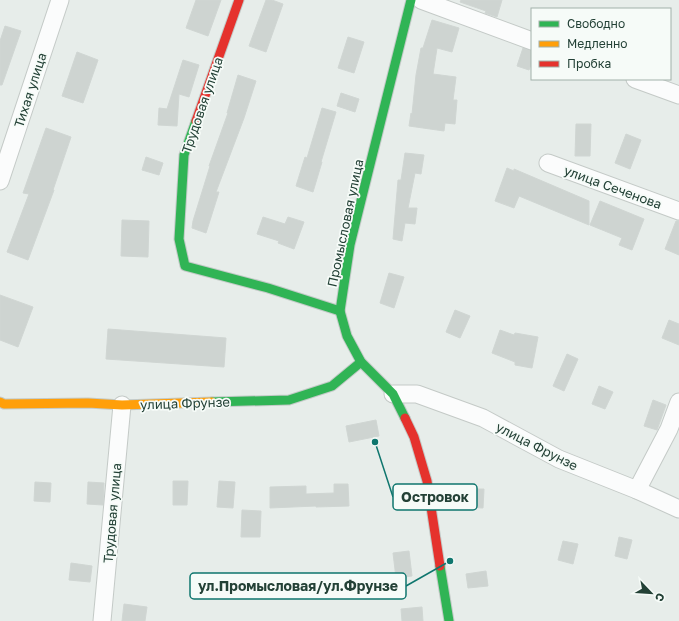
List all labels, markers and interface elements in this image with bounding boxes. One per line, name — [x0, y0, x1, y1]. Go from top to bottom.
legend — [531, 8, 671, 80]
text: Свободно — [567, 16, 625, 31]
text: Медленно — [567, 36, 627, 51]
street label: Тихая улица — [10, 50, 50, 130]
street label: Трудовая улица — [178, 55, 226, 155]
text: Пробка — [567, 56, 611, 71]
street label: Промысловая улица — [324, 158, 366, 288]
street label: улица Сеченова — [562, 162, 664, 212]
street label: улица Фрунзе — [140, 393, 230, 413]
street label: улица Фрунзе — [493, 418, 581, 474]
street label: Трудовая улица — [100, 462, 124, 564]
callout: Островок — [393, 484, 477, 510]
text: Островок — [401, 488, 469, 505]
callout: ул.Промысловая/ул.Фрунзе — [190, 573, 406, 599]
north arrow — [631, 573, 671, 613]
text: ул.Промысловая/ул.Фрунзе — [198, 577, 398, 594]
text: С — [653, 591, 668, 604]

